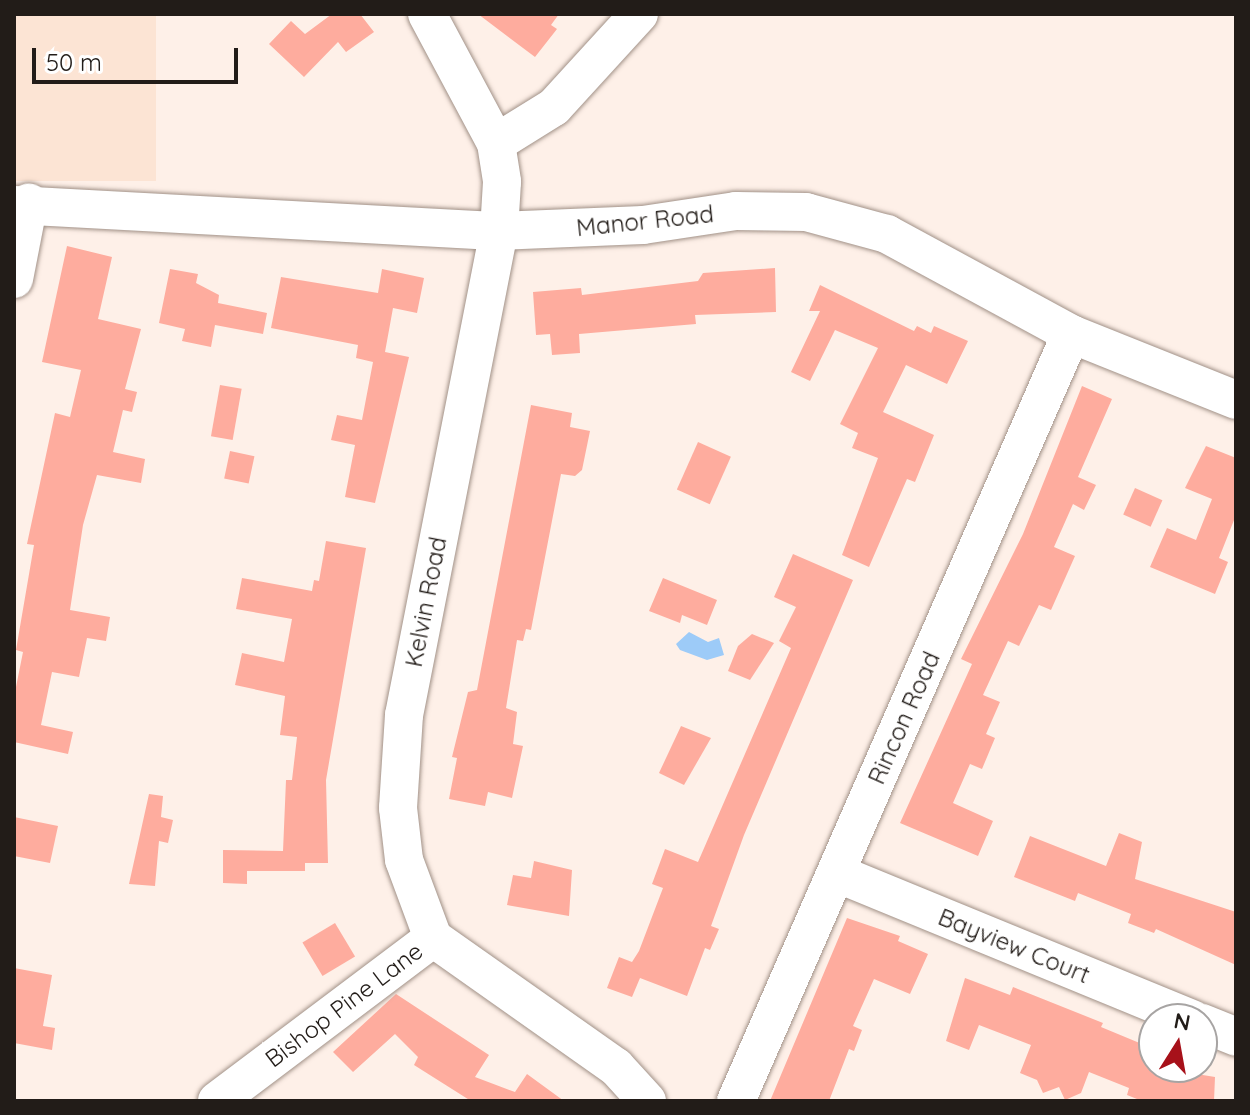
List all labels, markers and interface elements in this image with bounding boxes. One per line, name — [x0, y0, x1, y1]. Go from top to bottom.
scale bar — [36, 32, 242, 82]
text: 50 m — [46, 47, 102, 77]
street label: Manor Road — [575, 199, 715, 243]
street label: Kelvin Road — [399, 534, 453, 670]
street label: Rincon Road — [862, 647, 946, 789]
street label: Bayview Court — [934, 902, 1094, 990]
street label: Bishop Pine Lane — [260, 937, 428, 1073]
north arrow — [1138, 1003, 1218, 1083]
text: N — [1172, 1006, 1193, 1037]

